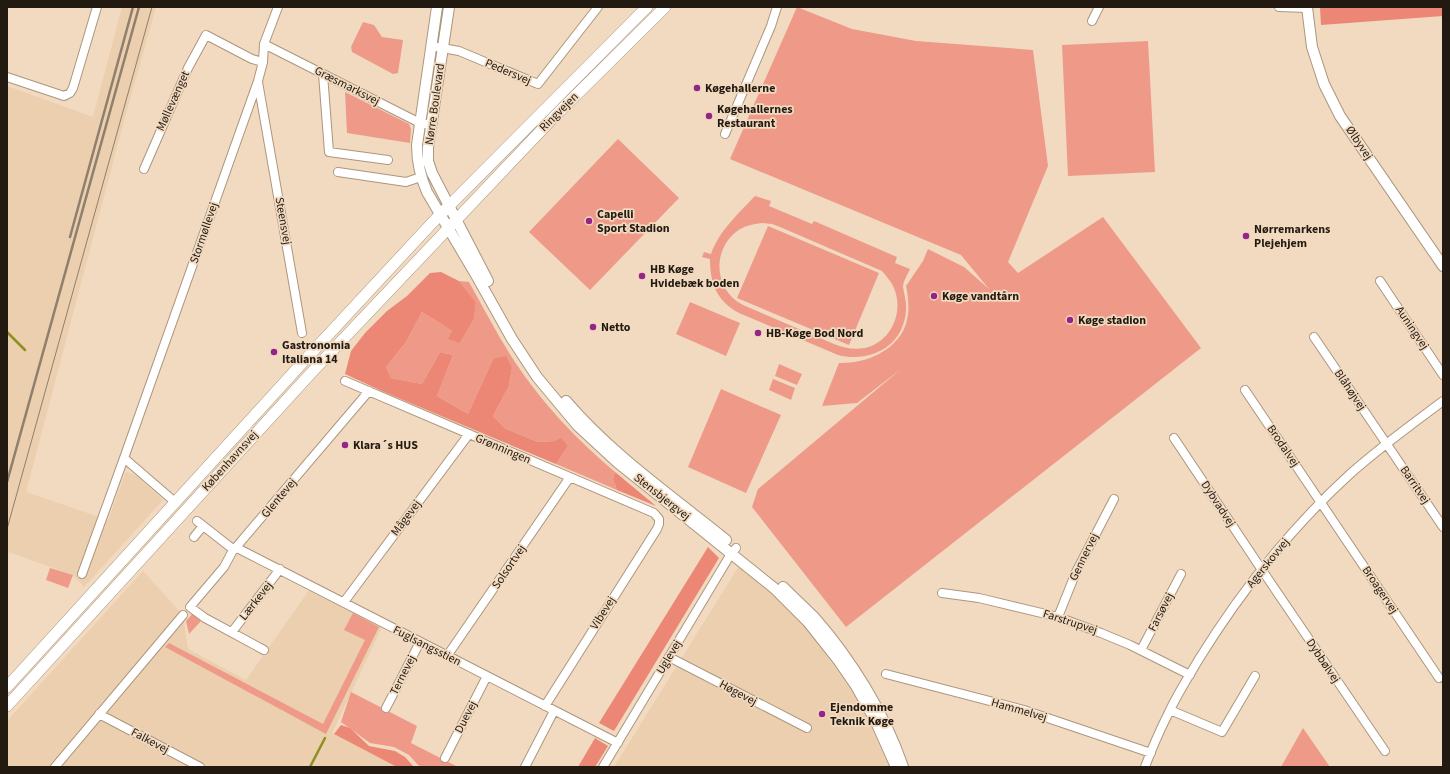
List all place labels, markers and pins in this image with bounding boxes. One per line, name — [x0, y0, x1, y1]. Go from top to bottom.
place label: Køgehallerne — [705, 80, 775, 97]
marker: Køgehallerne — [692, 83, 702, 93]
place label: Køgehallernes Restaurant — [717, 101, 793, 132]
marker: Køgehallernes Restaurant — [704, 111, 714, 121]
place label: Capelli Sport Stadion — [597, 206, 670, 237]
marker: Capelli Sport Stadion — [584, 216, 594, 226]
place label: Nørremarkens Plejehjem — [1254, 221, 1330, 252]
marker: Nørremarkens Plejehjem — [1241, 231, 1251, 241]
place label: HB Køge Hvidebæk boden — [650, 261, 739, 292]
marker: HB Køge Hvidebæk boden — [637, 271, 647, 281]
place label: Køge vandtårn — [942, 288, 1019, 305]
marker: Køge vandtårn — [929, 291, 939, 301]
place label: Køge stadion — [1078, 312, 1146, 329]
marker: Køge stadion — [1065, 315, 1075, 325]
place label: Netto — [601, 319, 631, 336]
marker: Netto — [588, 322, 598, 332]
place label: HB-Køge Bod Nord — [766, 325, 863, 342]
marker: HB-Køge Bod Nord — [753, 328, 763, 338]
place label: Gastronomia Italiana 14 — [282, 337, 350, 368]
marker: Gastronomia Italiana 14 — [269, 347, 279, 357]
place label: Klara´s HUS — [353, 437, 418, 454]
marker: Klara´s HUS — [340, 440, 350, 450]
place label: Ejendomme Teknik Køge — [830, 699, 894, 730]
marker: Ejendomme Teknik Køge — [817, 709, 827, 719]

